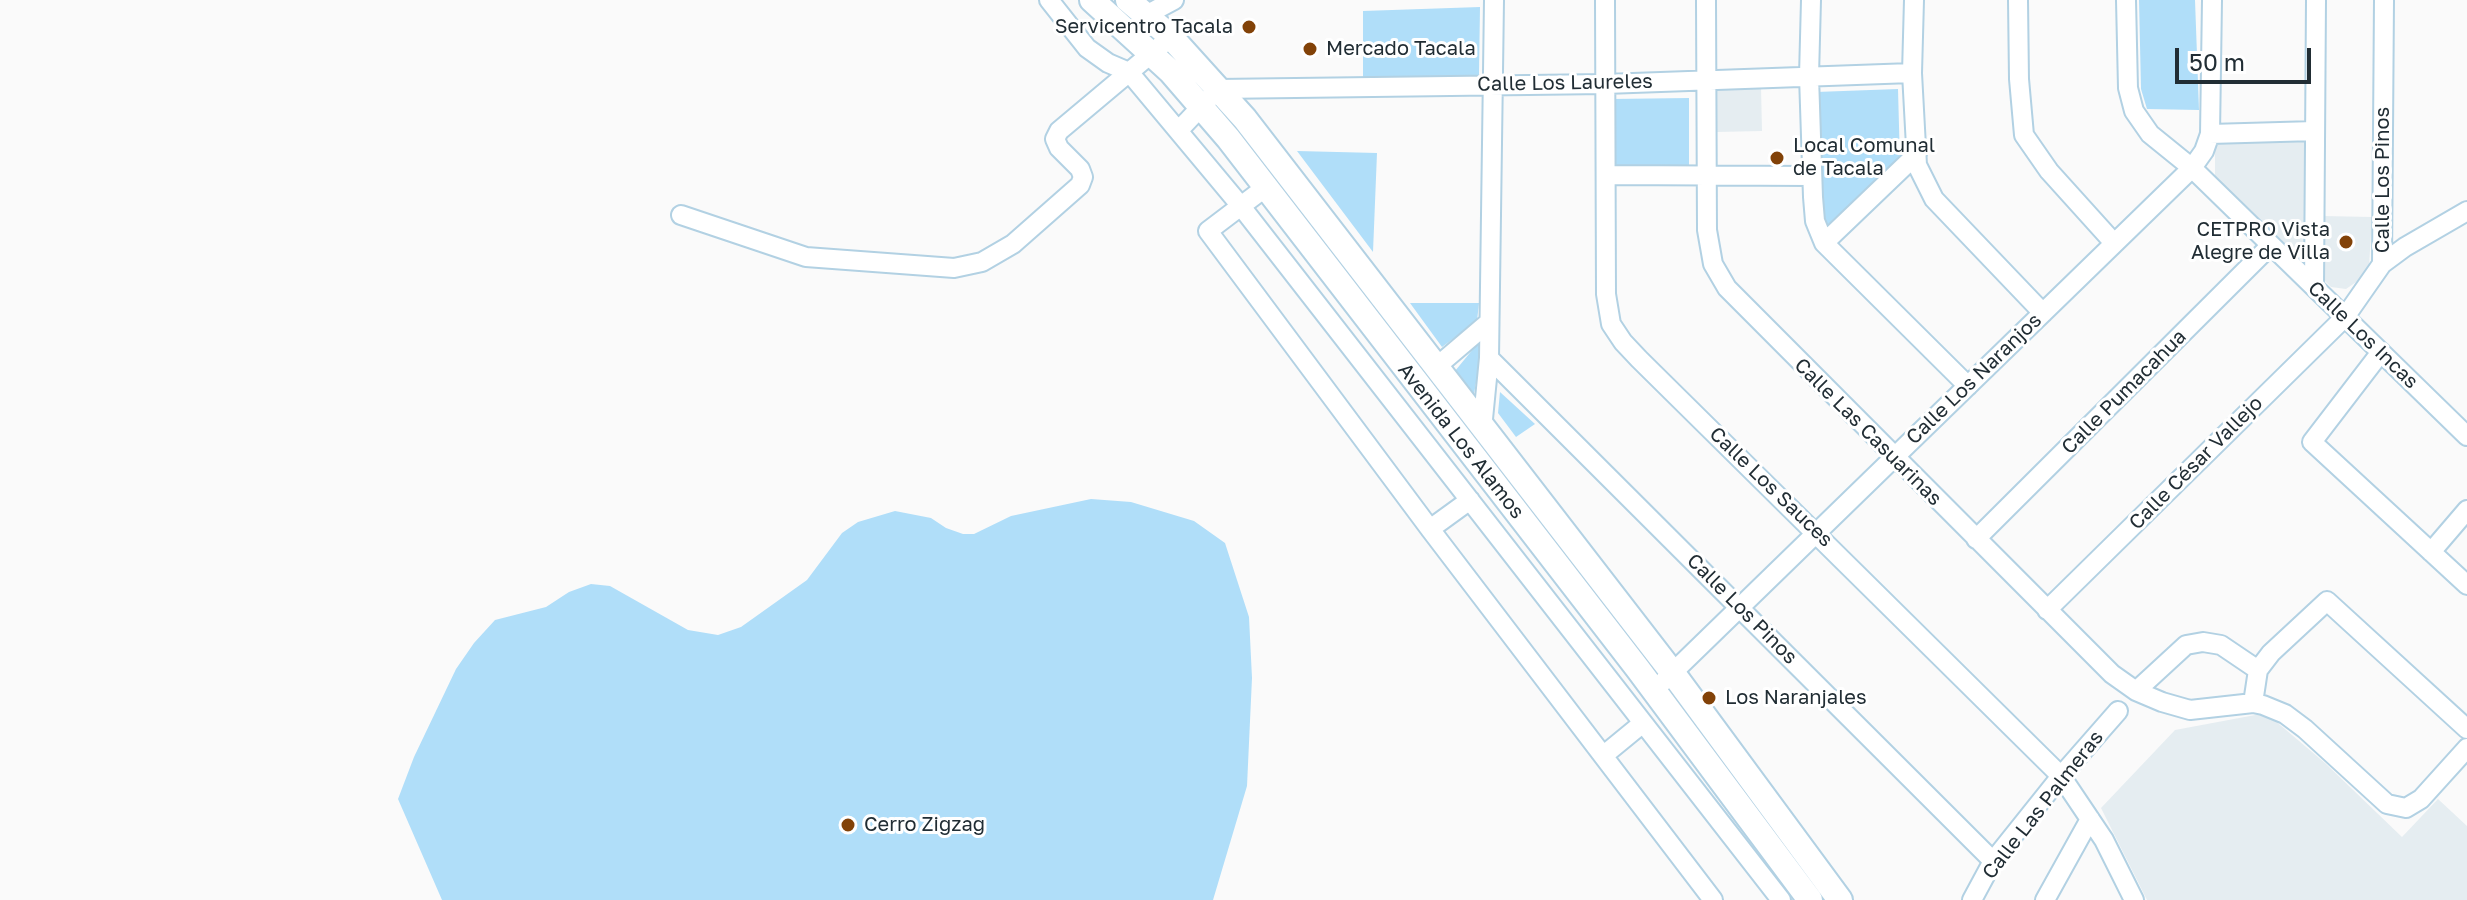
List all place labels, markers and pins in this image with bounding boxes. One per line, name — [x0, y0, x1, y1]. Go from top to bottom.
place label: Servicentro Tacala — [1055, 15, 1233, 39]
marker: Servicentro Tacala — [1240, 18, 1258, 36]
place label: Mercado Tacala — [1326, 37, 1476, 61]
marker: Mercado Tacala — [1301, 40, 1319, 58]
place label: Local Comunal de Tacala — [1793, 134, 1935, 181]
marker: Local Comunal de Tacala — [1768, 149, 1786, 167]
place label: CETPRO Vista Alegre de Villa — [2191, 218, 2330, 265]
marker: CETPRO Vista Alegre de Villa — [2337, 233, 2355, 251]
place label: Los Naranjales — [1725, 686, 1867, 710]
marker: Los Naranjales — [1700, 689, 1718, 707]
place label: Cerro Zigzag — [864, 813, 985, 837]
marker: Cerro Zigzag — [839, 816, 857, 834]

